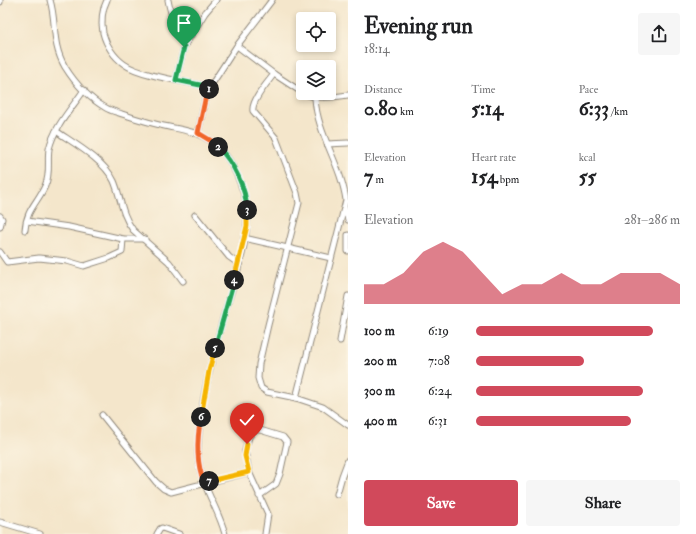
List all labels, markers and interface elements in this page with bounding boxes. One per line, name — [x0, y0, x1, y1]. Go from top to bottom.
pin — [167, 6, 201, 47]
icon: arrive — [173, 12, 195, 34]
map controls — [296, 12, 336, 100]
button: locate — [296, 12, 336, 52]
text: Evening run — [364, 12, 473, 40]
button: share — [638, 13, 680, 55]
text: 18:14 — [364, 41, 390, 57]
button: layers — [296, 60, 336, 100]
pin: 1 — [199, 79, 219, 99]
text: 1 — [207, 82, 211, 95]
text: Distance — [364, 83, 402, 96]
text: Time — [471, 83, 495, 96]
text: Pace — [579, 83, 598, 96]
text: 0.80 — [364, 96, 398, 121]
text: 5:14 — [471, 96, 503, 121]
text: 6:33 — [579, 96, 609, 121]
text: km — [398, 105, 414, 118]
text: /km — [609, 105, 628, 118]
pin: 2 — [208, 137, 228, 157]
text: 2 — [215, 140, 221, 153]
text: Elevation — [364, 151, 406, 164]
text: Heart rate — [471, 151, 516, 164]
text: kcal — [579, 151, 596, 164]
text: 7 — [364, 164, 373, 189]
text: 154 — [471, 164, 497, 189]
text: 55 — [579, 164, 596, 189]
text: m — [373, 173, 384, 186]
text: bpm — [497, 173, 519, 186]
pin: 3 — [237, 200, 257, 220]
text: 3 — [245, 203, 249, 216]
text: Elevation — [364, 212, 414, 228]
text: 281–286 m — [624, 212, 680, 228]
pin: 4 — [224, 270, 244, 290]
text: 4 — [231, 273, 237, 286]
text: 100 m — [364, 323, 395, 339]
text: 6:19 — [428, 323, 449, 339]
pin: 5 — [205, 338, 225, 358]
text: 5 — [213, 341, 217, 354]
text: 200 m — [364, 353, 397, 369]
text: 7:08 — [428, 353, 450, 369]
text: 300 m — [364, 383, 395, 399]
text: 6:24 — [428, 383, 451, 399]
pin — [230, 403, 264, 444]
pin: 6 — [191, 407, 211, 427]
icon: check — [236, 409, 258, 431]
text: 6 — [198, 410, 204, 423]
text: 400 m — [364, 413, 397, 429]
text: 6:31 — [428, 413, 447, 429]
pin: 7 — [199, 471, 219, 491]
text: 7 — [206, 474, 212, 487]
button: Save — [364, 480, 518, 526]
button: Share — [526, 480, 680, 526]

